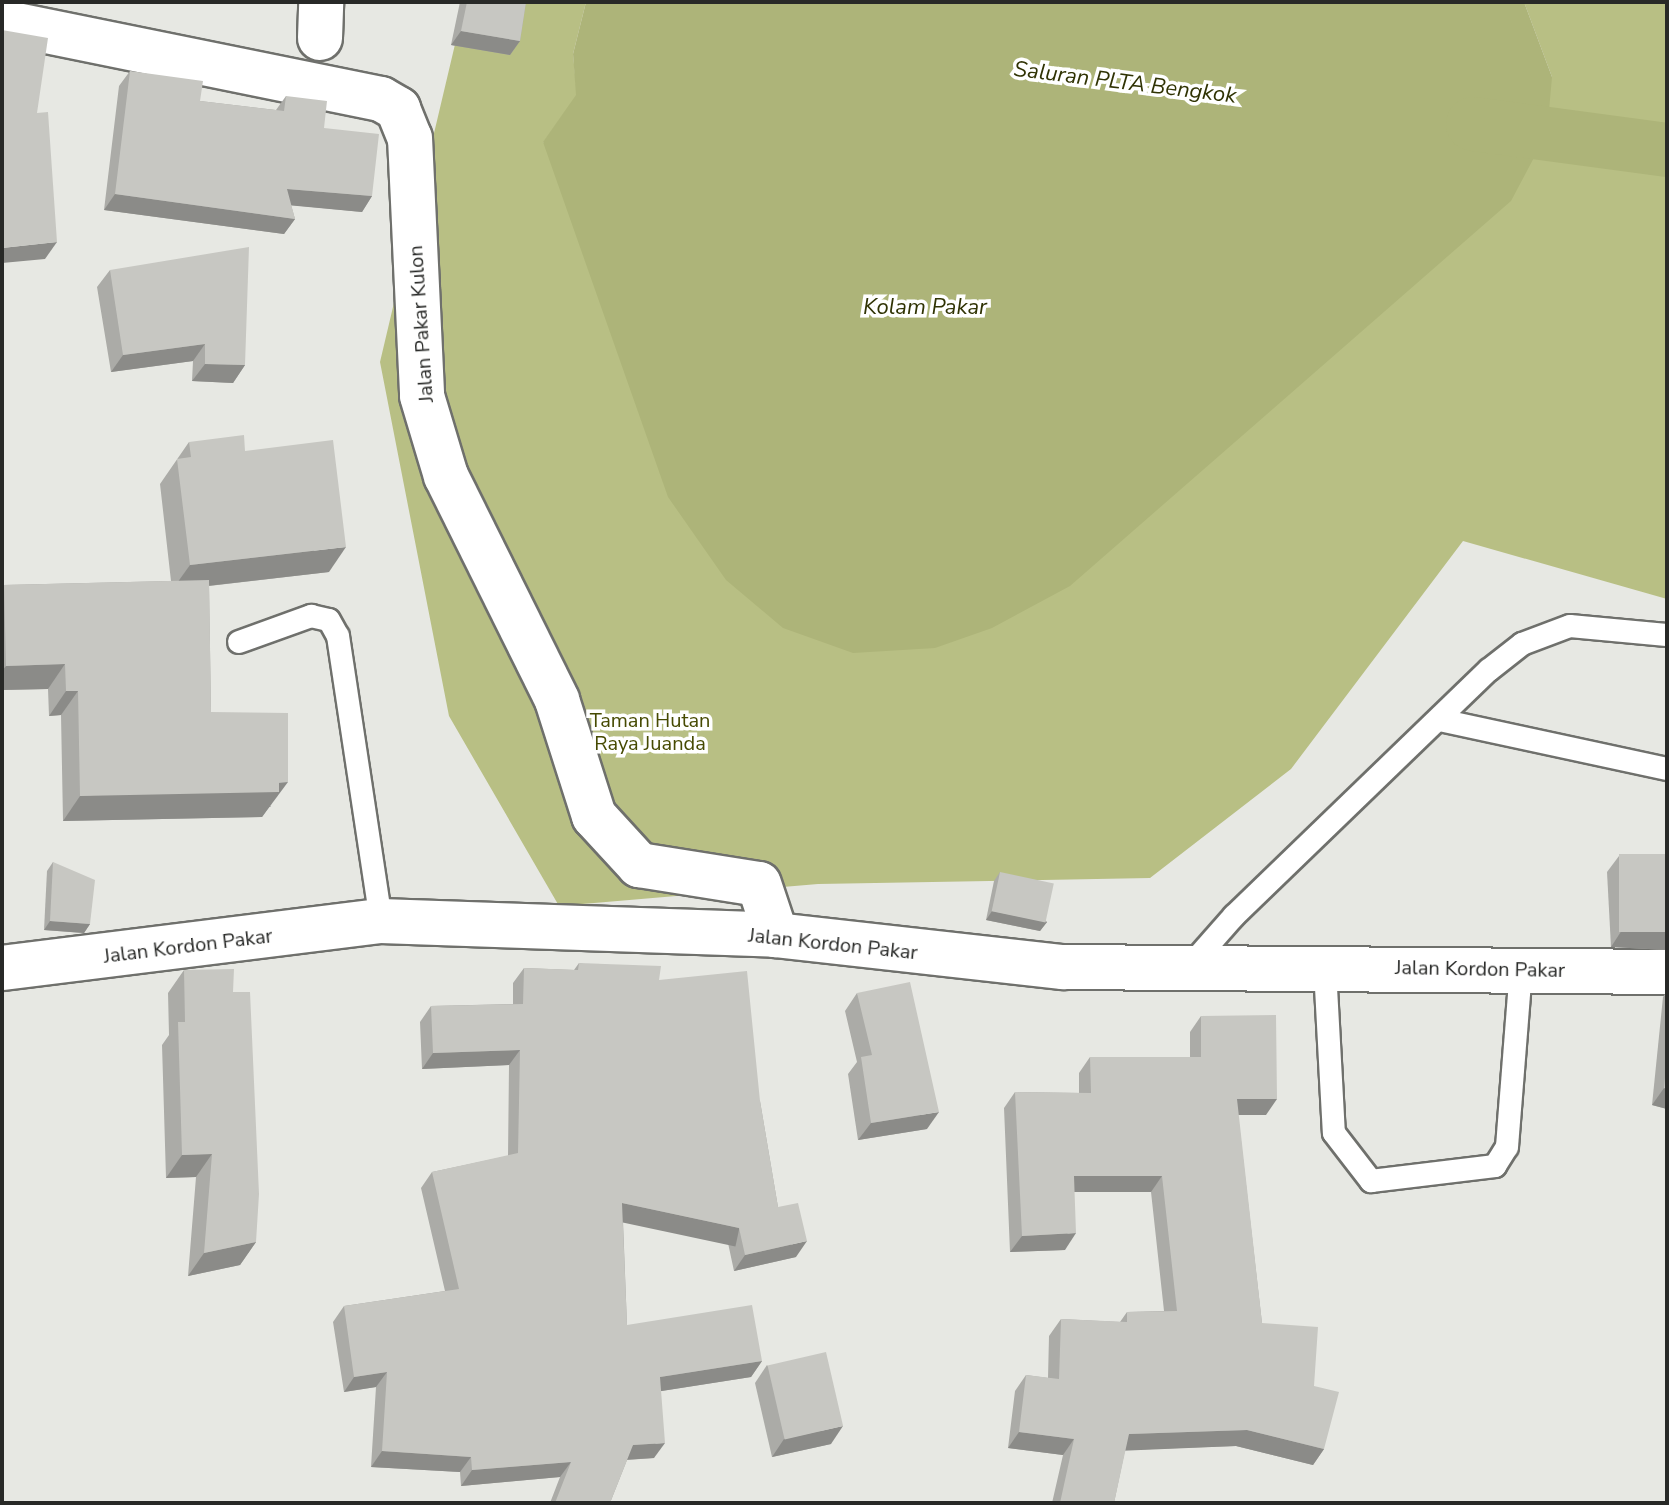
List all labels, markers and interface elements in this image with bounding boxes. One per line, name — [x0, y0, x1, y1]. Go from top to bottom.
water label: Saluran PLTA Bengkok — [1012, 56, 1238, 110]
street label: Jalan Pakar Kulon — [404, 245, 438, 403]
water label: Kolam Pakar — [863, 295, 987, 321]
park label: Taman Hutan Raya Juanda — [590, 708, 710, 755]
street label: Jalan Kordon Pakar — [747, 923, 919, 965]
street label: Jalan Kordon Pakar — [102, 924, 274, 968]
street label: Jalan Kordon Pakar — [1395, 956, 1565, 982]

